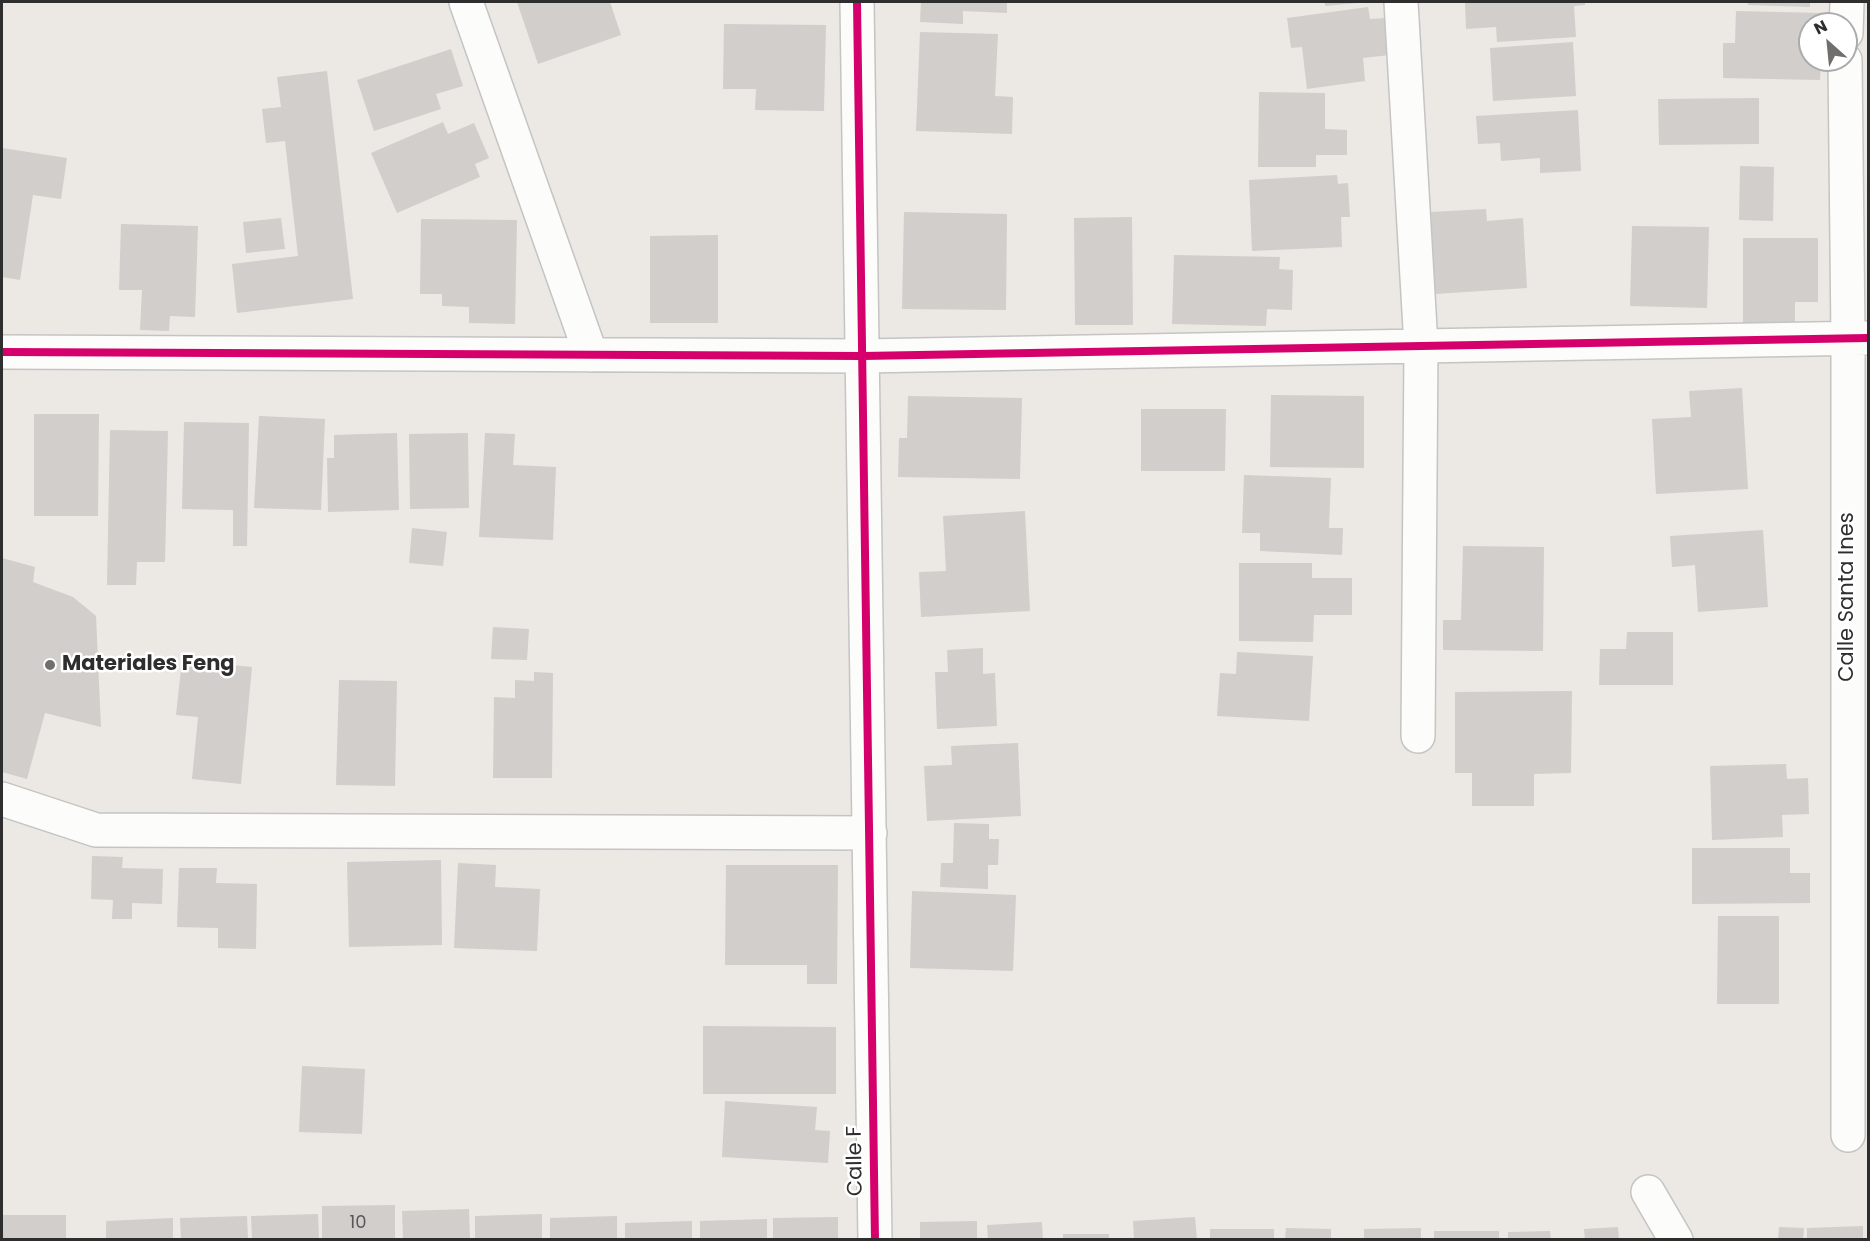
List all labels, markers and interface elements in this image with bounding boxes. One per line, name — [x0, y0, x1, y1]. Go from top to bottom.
north arrow — [1798, 12, 1858, 72]
text: N — [1810, 14, 1831, 40]
street label: Calle Santa Ines — [1835, 512, 1861, 682]
place label: Materiales Feng — [62, 652, 235, 678]
marker: Materiales Feng — [43, 658, 57, 672]
street label: Calle F — [843, 1126, 869, 1196]
house number: 10 — [349, 1212, 367, 1234]

